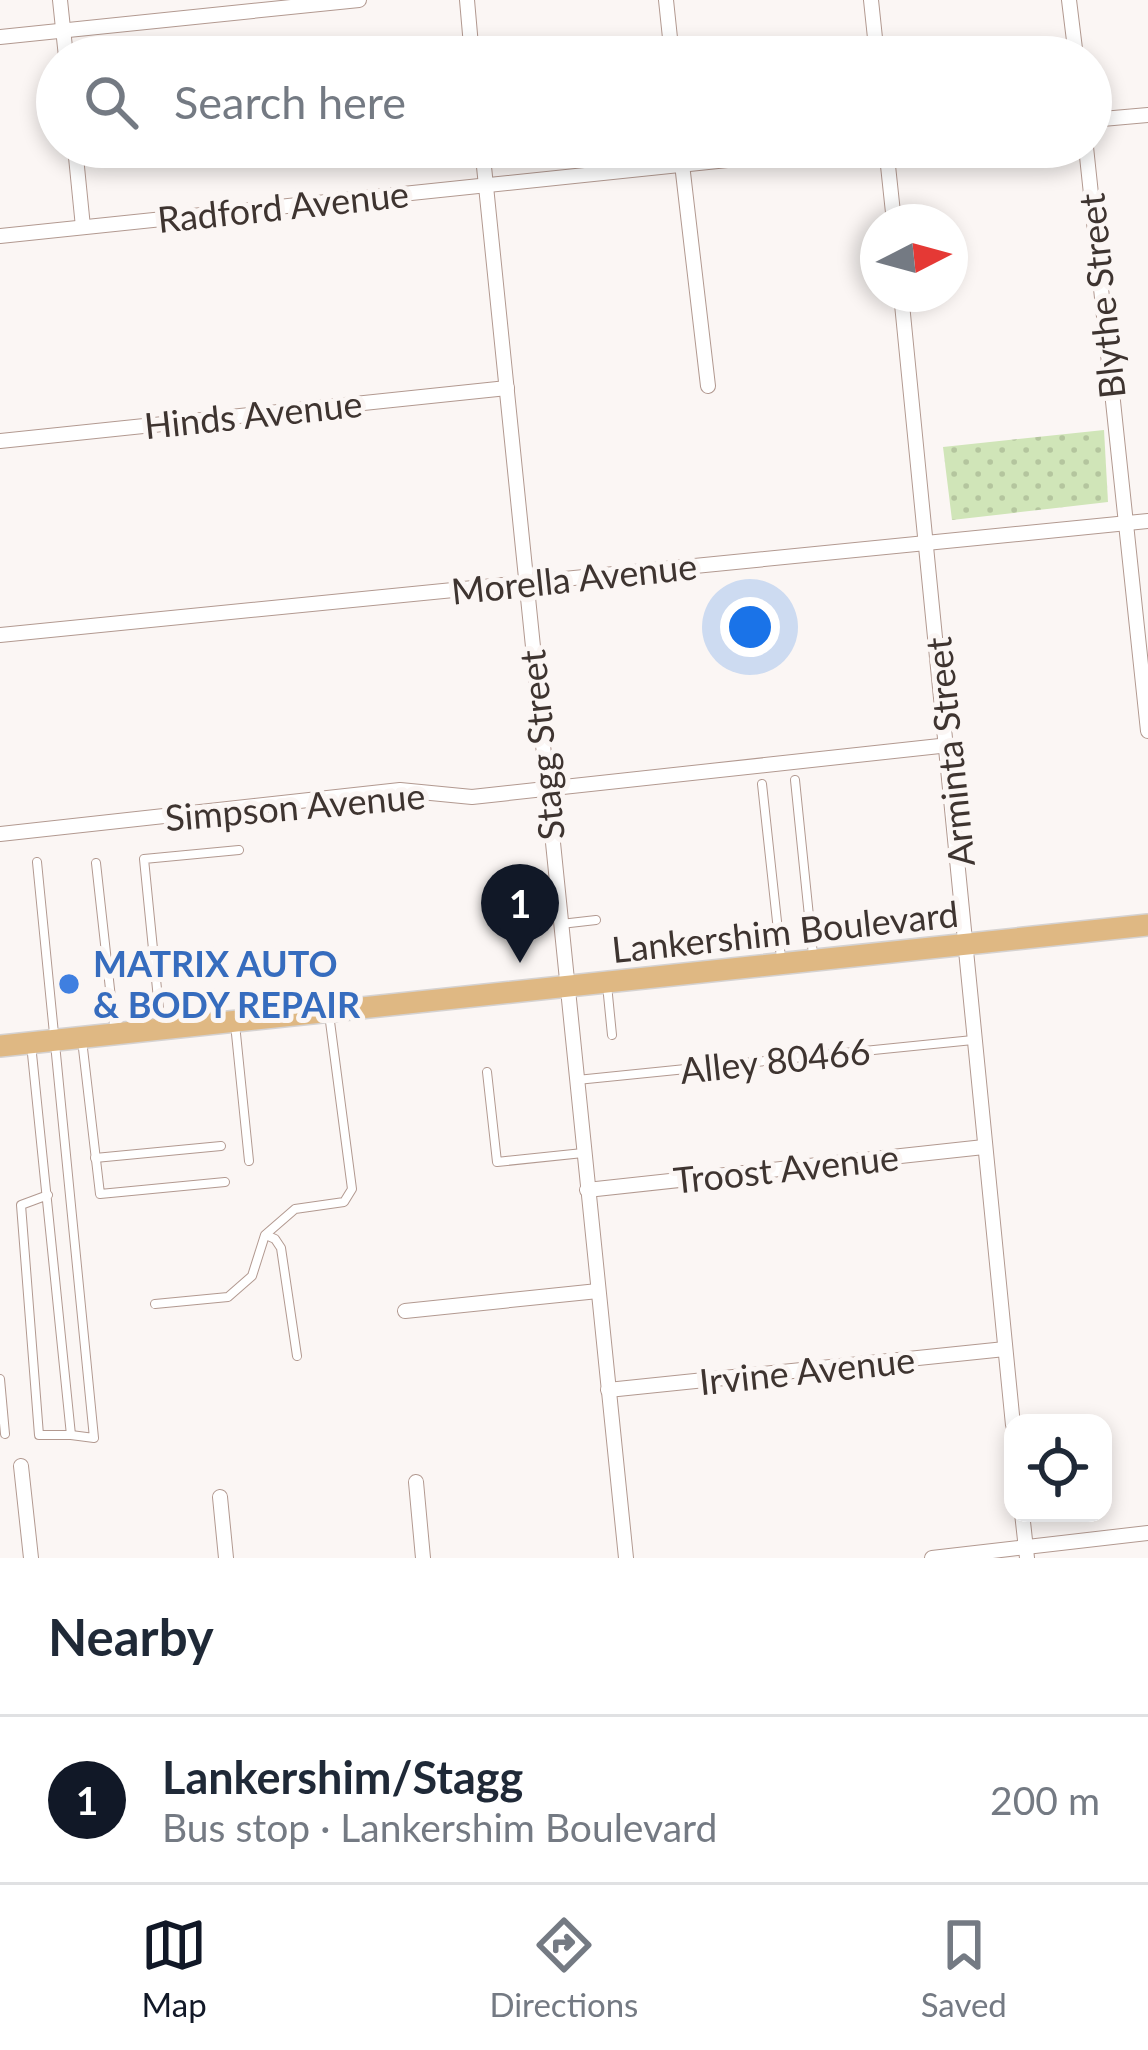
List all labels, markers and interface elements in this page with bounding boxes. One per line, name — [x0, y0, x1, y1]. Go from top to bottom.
search box — [36, 36, 1112, 168]
icon: search — [78, 69, 144, 135]
text: Search here — [174, 75, 406, 129]
street label: Radford Avenue — [155, 171, 411, 241]
street label: Blythe Street — [1068, 191, 1134, 401]
north arrow — [860, 204, 968, 312]
street label: Hinds Avenue — [142, 381, 364, 447]
street label: Morella Avenue — [449, 543, 699, 613]
your location — [720, 597, 780, 657]
street label: Arminta Street — [915, 635, 983, 869]
street label: Stagg Street — [509, 648, 573, 842]
street label: Simpson Avenue — [163, 773, 427, 839]
pin: 1 — [481, 864, 559, 963]
street label: Lankershim Boulevard — [610, 891, 960, 971]
place label: MATRIX AUTO & BODY REPAIR — [93, 941, 361, 1026]
marker: MATRIX AUTO & BODY REPAIR — [56, 971, 82, 997]
street label: Alley 80466 — [678, 1028, 872, 1092]
street label: Troost Avenue — [671, 1134, 901, 1202]
street label: Irvine Avenue — [697, 1337, 917, 1403]
map controls — [1004, 1414, 1112, 1522]
button: locate — [1004, 1414, 1112, 1522]
text: Nearby — [48, 1606, 214, 1667]
text: Lankershim/Stagg — [162, 1750, 523, 1804]
text: 1 — [76, 1777, 98, 1823]
text: 200 m — [990, 1777, 1100, 1823]
text: Bus stop · Lankershim Boulevard — [162, 1804, 717, 1850]
tab: Map — [141, 1912, 207, 2024]
tab: Directions — [489, 1912, 638, 2024]
tab: Saved — [921, 1912, 1007, 2024]

